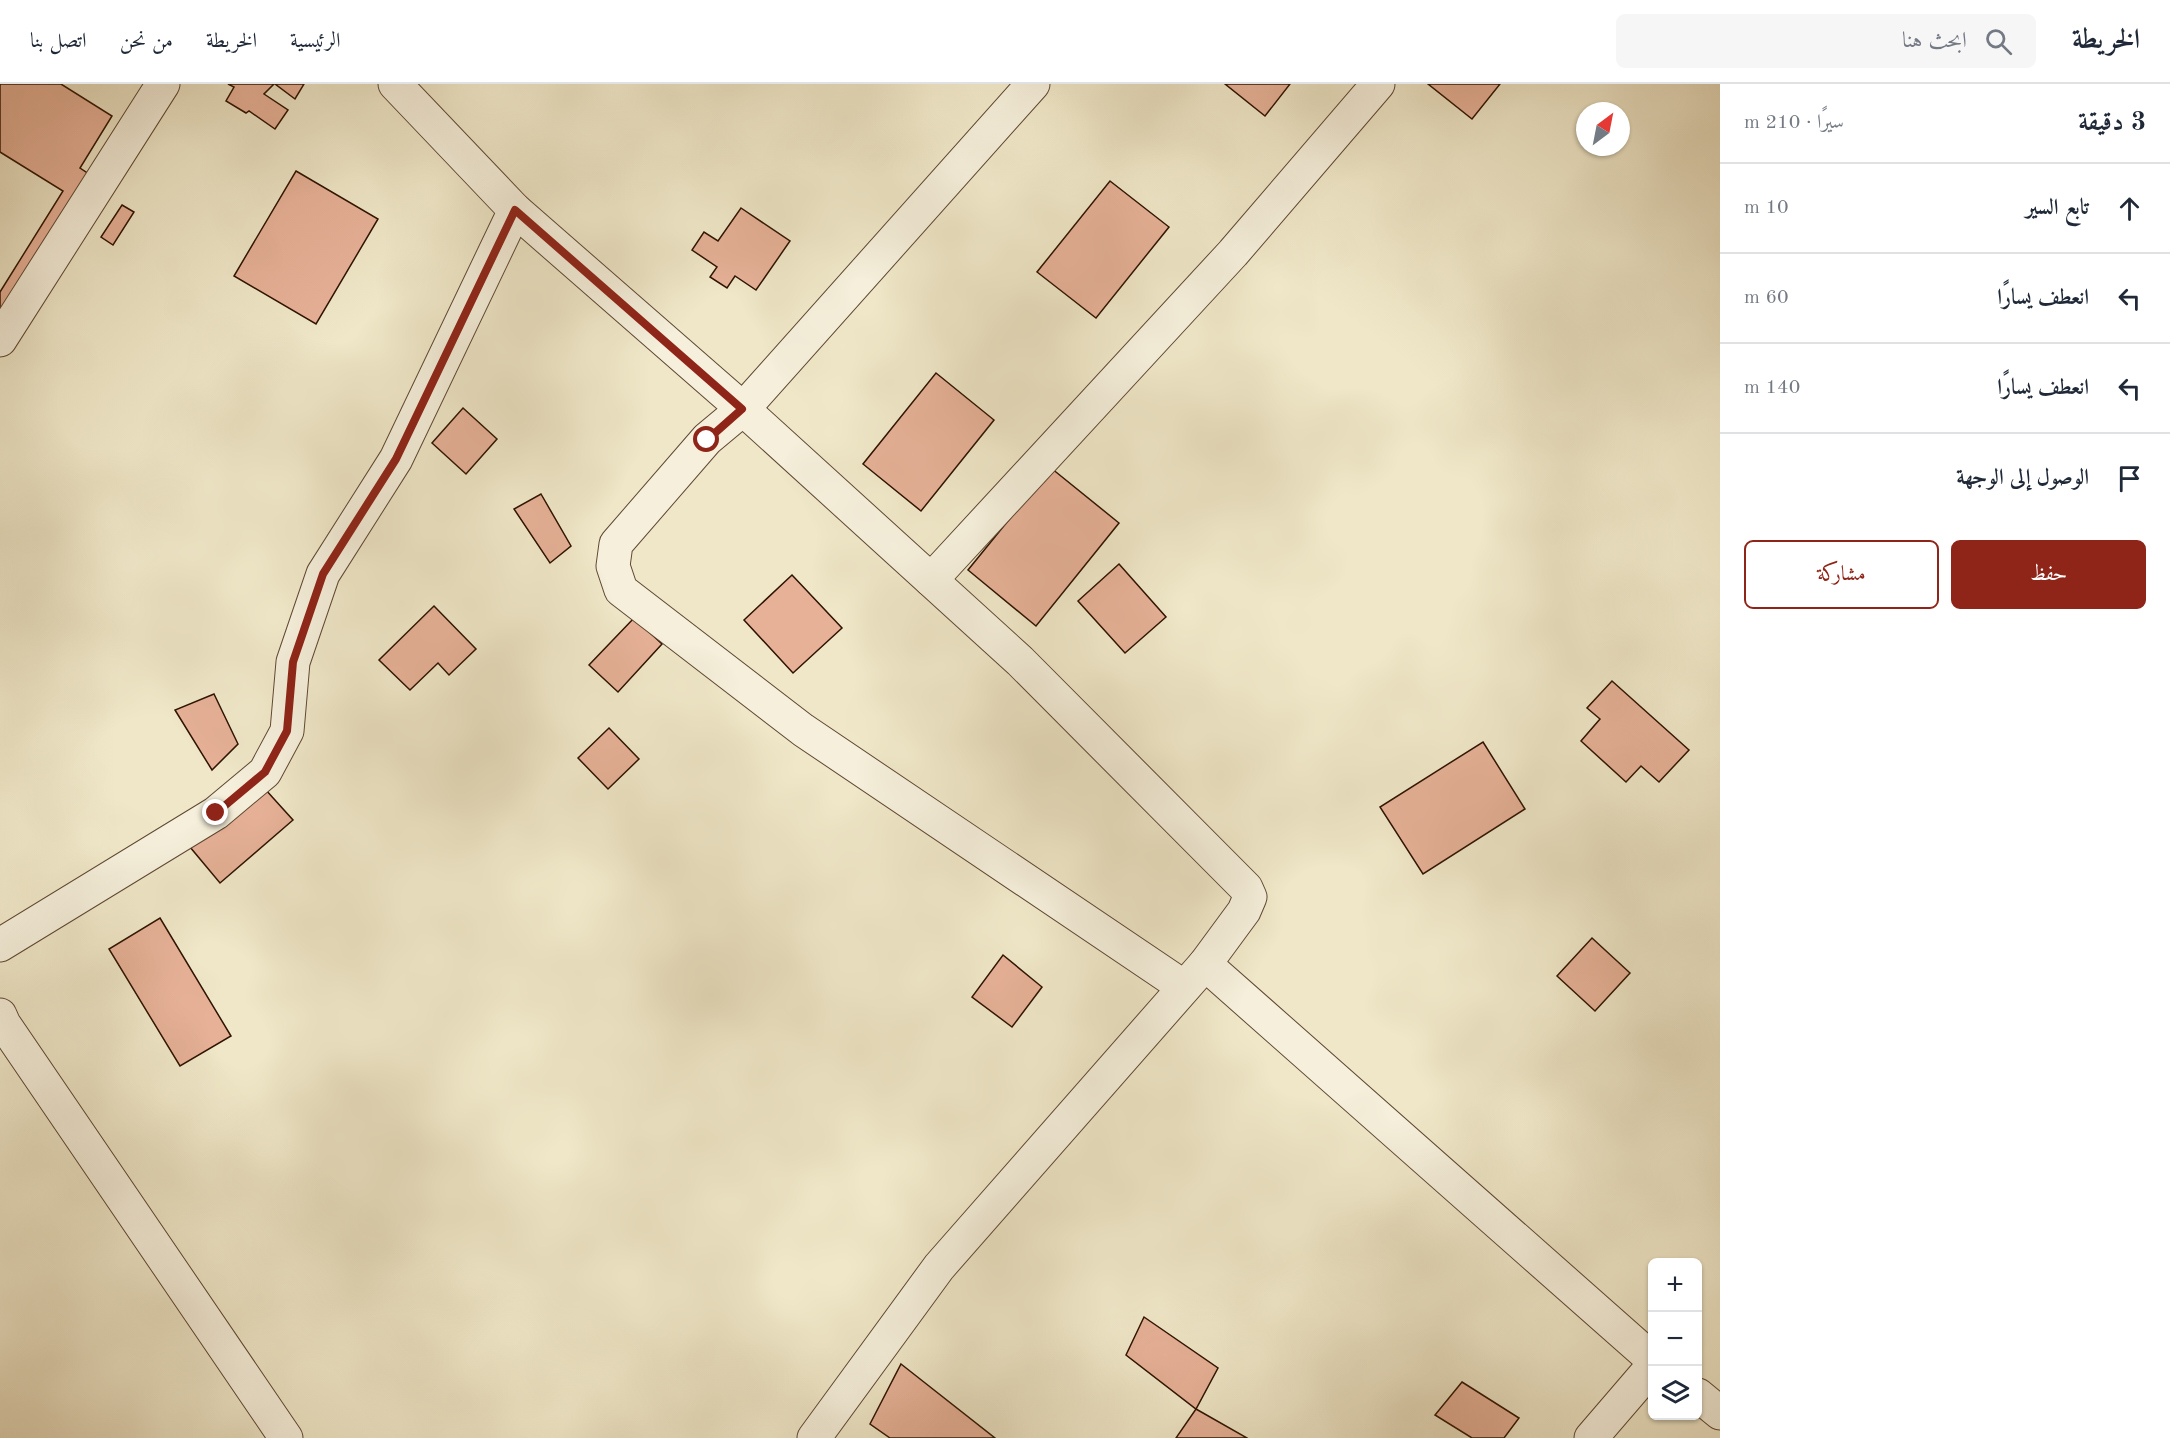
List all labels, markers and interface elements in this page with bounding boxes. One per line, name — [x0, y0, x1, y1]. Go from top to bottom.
search box — [1616, 14, 2036, 68]
icon: search — [1982, 25, 2015, 58]
text: الخريطة — [2072, 27, 2140, 55]
text: ابحث هنا — [1902, 30, 1967, 52]
text: اتصل بنا — [30, 31, 87, 52]
text: من نحن — [120, 31, 173, 52]
text: الخريطة — [206, 31, 257, 52]
text: الرئيسية — [290, 31, 341, 52]
north arrow — [1576, 102, 1630, 156]
text: 3 دقيقة — [2078, 110, 2146, 136]
text: سيرًا · 210 m — [1744, 113, 1844, 133]
icon: ahead — [2113, 192, 2146, 225]
text: تابع السير — [2025, 197, 2089, 219]
text: 10 m — [1744, 198, 1789, 218]
icon: left — [2113, 282, 2146, 315]
text: انعطف يسارًا — [1997, 287, 2089, 309]
text: 60 m — [1744, 288, 1789, 308]
icon: left — [2113, 372, 2146, 405]
text: انعطف يسارًا — [1997, 377, 2089, 399]
text: 140 m — [1744, 378, 1800, 398]
route start — [693, 426, 719, 452]
icon: arrive — [2113, 462, 2146, 495]
text: الوصول إلى الوجهة — [1956, 467, 2089, 489]
button: مشاركة — [1744, 540, 1939, 609]
button: حفظ — [1951, 540, 2146, 609]
route end — [202, 799, 228, 825]
map controls — [1648, 1258, 1702, 1420]
button: + — [1648, 1258, 1702, 1312]
button: − — [1648, 1312, 1702, 1366]
button: layers — [1648, 1366, 1702, 1420]

